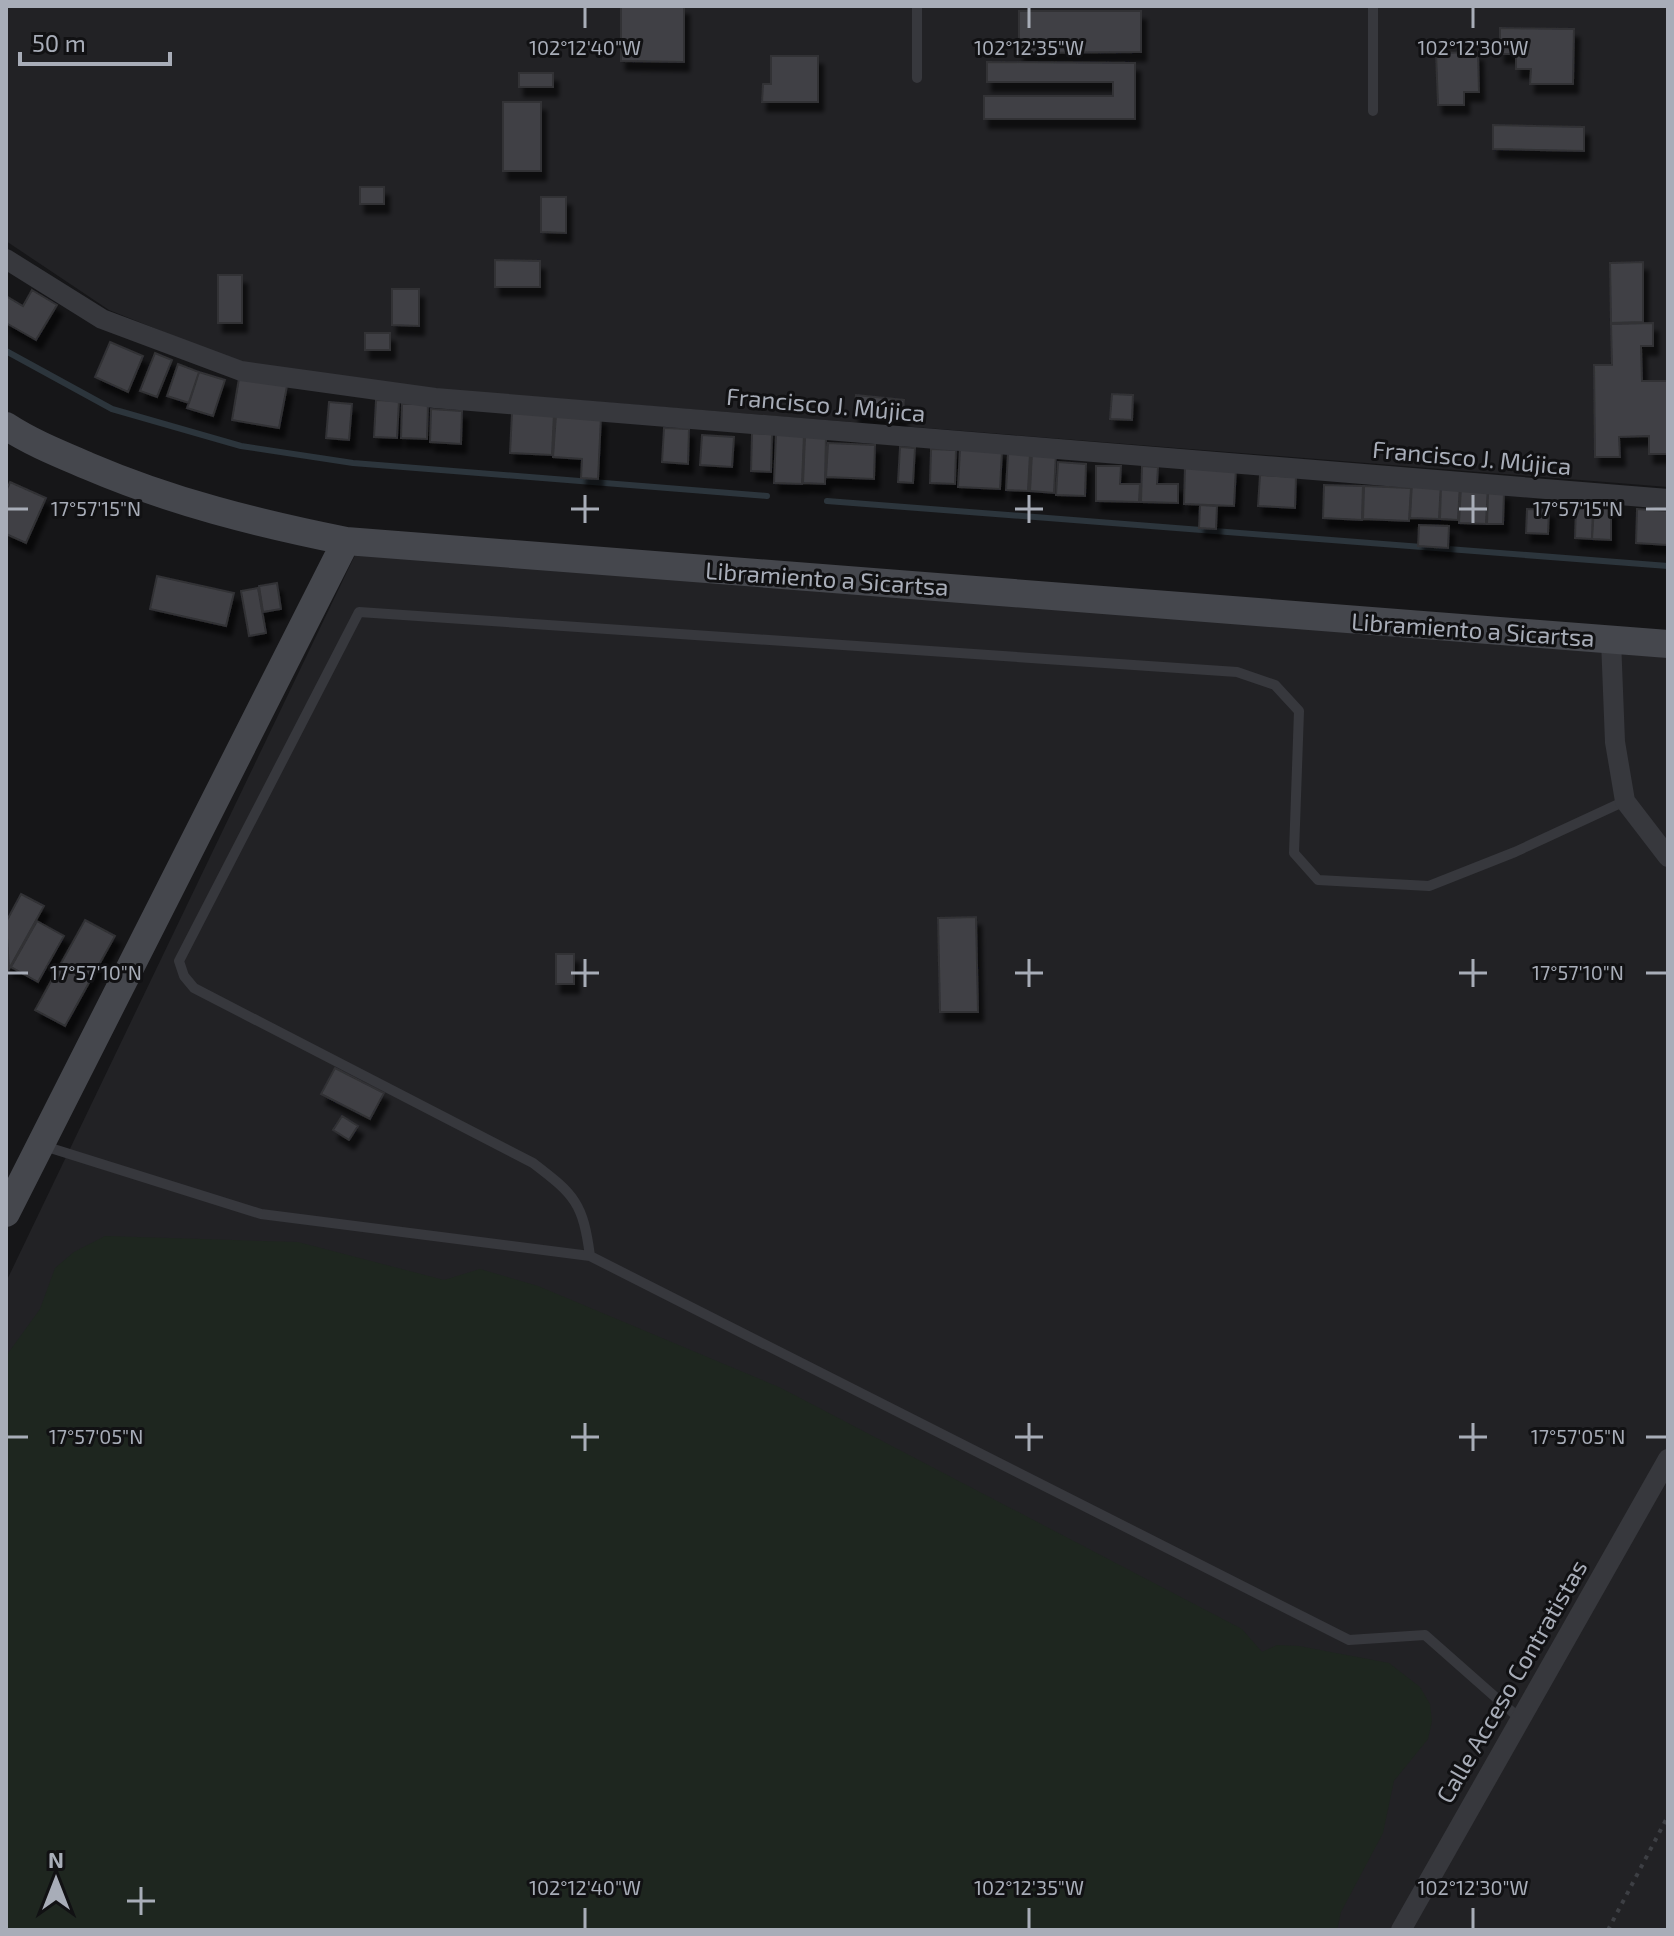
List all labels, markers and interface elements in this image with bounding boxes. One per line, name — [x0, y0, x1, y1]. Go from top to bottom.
scale bar — [20, 16, 170, 66]
text: 50 m — [32, 28, 86, 57]
text: 102°12'40"W — [529, 35, 641, 59]
text: 102°12'35"W — [974, 35, 1084, 59]
text: 102°12'30"W — [1417, 35, 1529, 59]
street label: Francisco J. Mújica — [725, 381, 927, 427]
street label: Francisco J. Mújica — [1371, 434, 1573, 480]
text: 17°57'15"N — [51, 496, 141, 520]
text: 17°57'15"N — [1533, 496, 1623, 520]
street label: Libramiento a Sicartsa — [704, 555, 950, 601]
street label: Libramiento a Sicartsa — [1350, 606, 1596, 652]
text: 17°57'10"N — [50, 960, 142, 984]
text: 17°57'10"N — [1532, 960, 1624, 984]
text: 17°57'05"N — [49, 1424, 143, 1448]
text: 17°57'05"N — [1531, 1424, 1625, 1448]
street label: Calle Acceso Contratistas — [1429, 1554, 1593, 1808]
north arrow — [16, 1840, 96, 1920]
text: N — [48, 1846, 64, 1872]
text: 102°12'40"W — [529, 1875, 641, 1899]
text: 102°12'35"W — [974, 1875, 1084, 1899]
text: 102°12'30"W — [1417, 1875, 1529, 1899]

